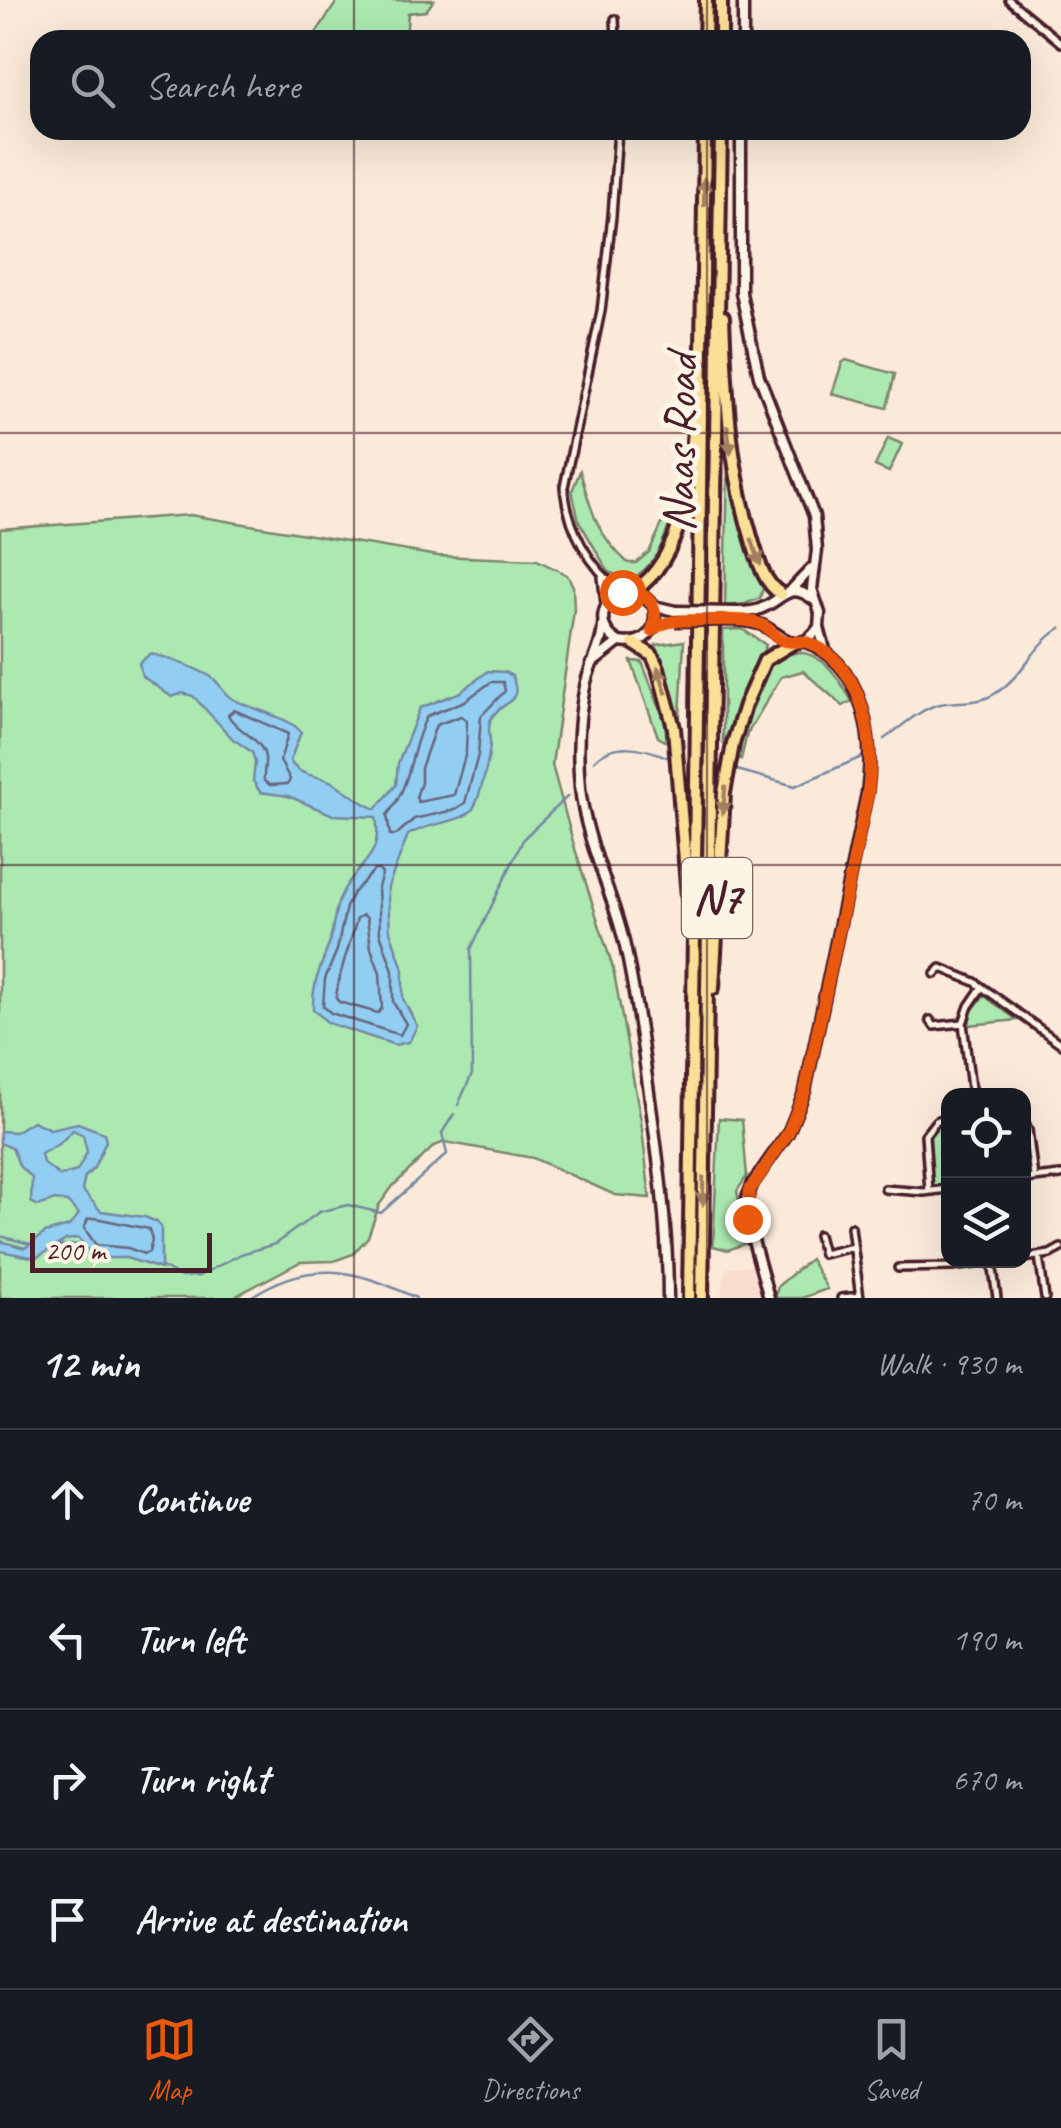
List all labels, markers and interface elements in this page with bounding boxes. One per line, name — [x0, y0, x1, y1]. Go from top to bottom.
search box — [30, 30, 1031, 140]
icon: search — [65, 58, 120, 113]
text: Search here — [145, 62, 300, 109]
one-way arrow — [696, 176, 712, 208]
street label: Naas Road — [647, 347, 711, 532]
one-way arrow — [722, 425, 738, 457]
one-way arrow — [750, 537, 765, 567]
route start — [600, 570, 646, 616]
one-way arrow — [653, 665, 668, 695]
one-way arrow — [716, 785, 732, 817]
road number: N7 — [682, 858, 752, 938]
map controls — [941, 1088, 1031, 1268]
button: locate — [941, 1088, 1031, 1178]
one-way arrow — [695, 1176, 711, 1208]
button: layers — [941, 1178, 1031, 1268]
route end — [725, 1197, 771, 1243]
scale bar — [30, 1228, 212, 1272]
text: 200 m — [45, 1233, 105, 1268]
text: 12 min — [40, 1337, 139, 1390]
text: Walk · 930 m — [877, 1343, 1021, 1384]
icon: ahead — [40, 1472, 95, 1527]
text: Continue — [135, 1476, 249, 1523]
text: 70 m — [967, 1479, 1021, 1520]
icon: left — [40, 1612, 95, 1667]
text: Turn left — [135, 1616, 245, 1663]
text: 190 m — [952, 1619, 1021, 1660]
icon: right — [40, 1752, 95, 1807]
text: Turn right — [135, 1756, 269, 1803]
text: 670 m — [952, 1759, 1021, 1800]
icon: arrive — [40, 1892, 95, 1947]
text: Arrive at destination — [135, 1896, 407, 1943]
tab: Map — [142, 2012, 197, 2107]
tab: Directions — [482, 2012, 579, 2107]
tab: Saved — [864, 2012, 919, 2107]

